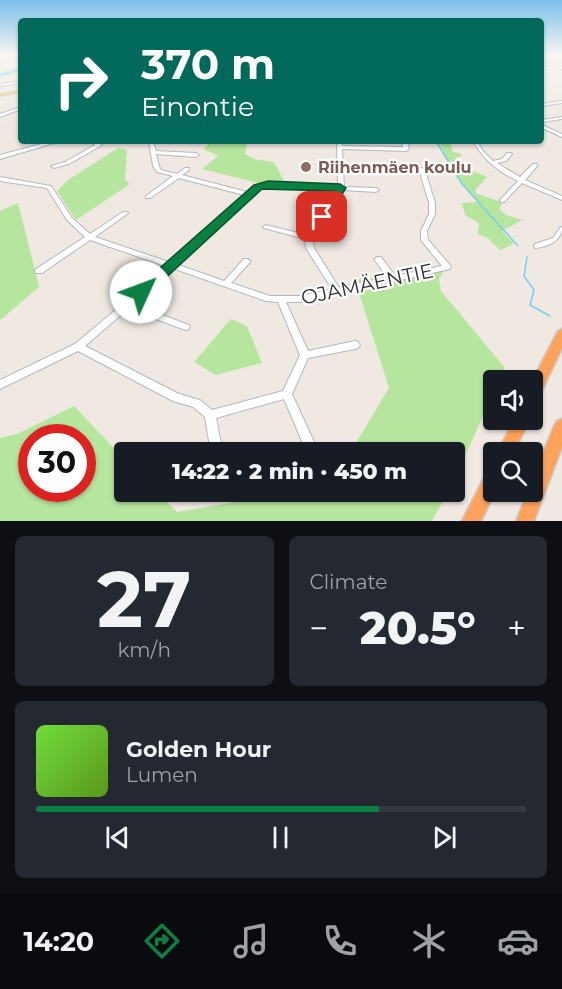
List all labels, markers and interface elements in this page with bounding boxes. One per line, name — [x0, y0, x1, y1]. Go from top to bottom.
text: 370 m — [141, 38, 275, 90]
icon: right — [42, 42, 120, 120]
text: Einontie — [141, 90, 254, 123]
place label: Riihenmäen koulu — [318, 158, 471, 177]
marker: Riihenmäen koulu — [299, 160, 313, 174]
pin — [296, 191, 347, 242]
icon: arrive — [305, 200, 338, 233]
street label: OJAMÄENTIE — [299, 258, 435, 310]
position arrow — [109, 260, 173, 324]
map controls — [483, 370, 543, 502]
button: sound — [483, 370, 543, 430]
speed limit sign: 30 — [18, 424, 96, 502]
button: search — [483, 442, 543, 502]
text: 14:22 · 2 min · 450 m — [172, 458, 407, 485]
text: 27 — [97, 551, 191, 647]
text: Climate — [310, 570, 387, 594]
text: 20.5° — [360, 600, 476, 655]
text: − — [310, 608, 328, 648]
text: + — [507, 608, 526, 648]
text: km/h — [118, 638, 171, 662]
text: Golden Hour — [126, 736, 271, 763]
text: Lumen — [126, 763, 198, 787]
icon: previous — [101, 821, 134, 854]
icon: pause — [264, 821, 297, 854]
icon: next — [428, 821, 461, 854]
icon: directions — [141, 920, 183, 962]
icon: music — [230, 920, 272, 962]
icon: phone — [319, 920, 361, 962]
icon: climate — [408, 920, 450, 962]
icon: car — [497, 920, 539, 962]
text: 14:20 — [23, 925, 94, 958]

